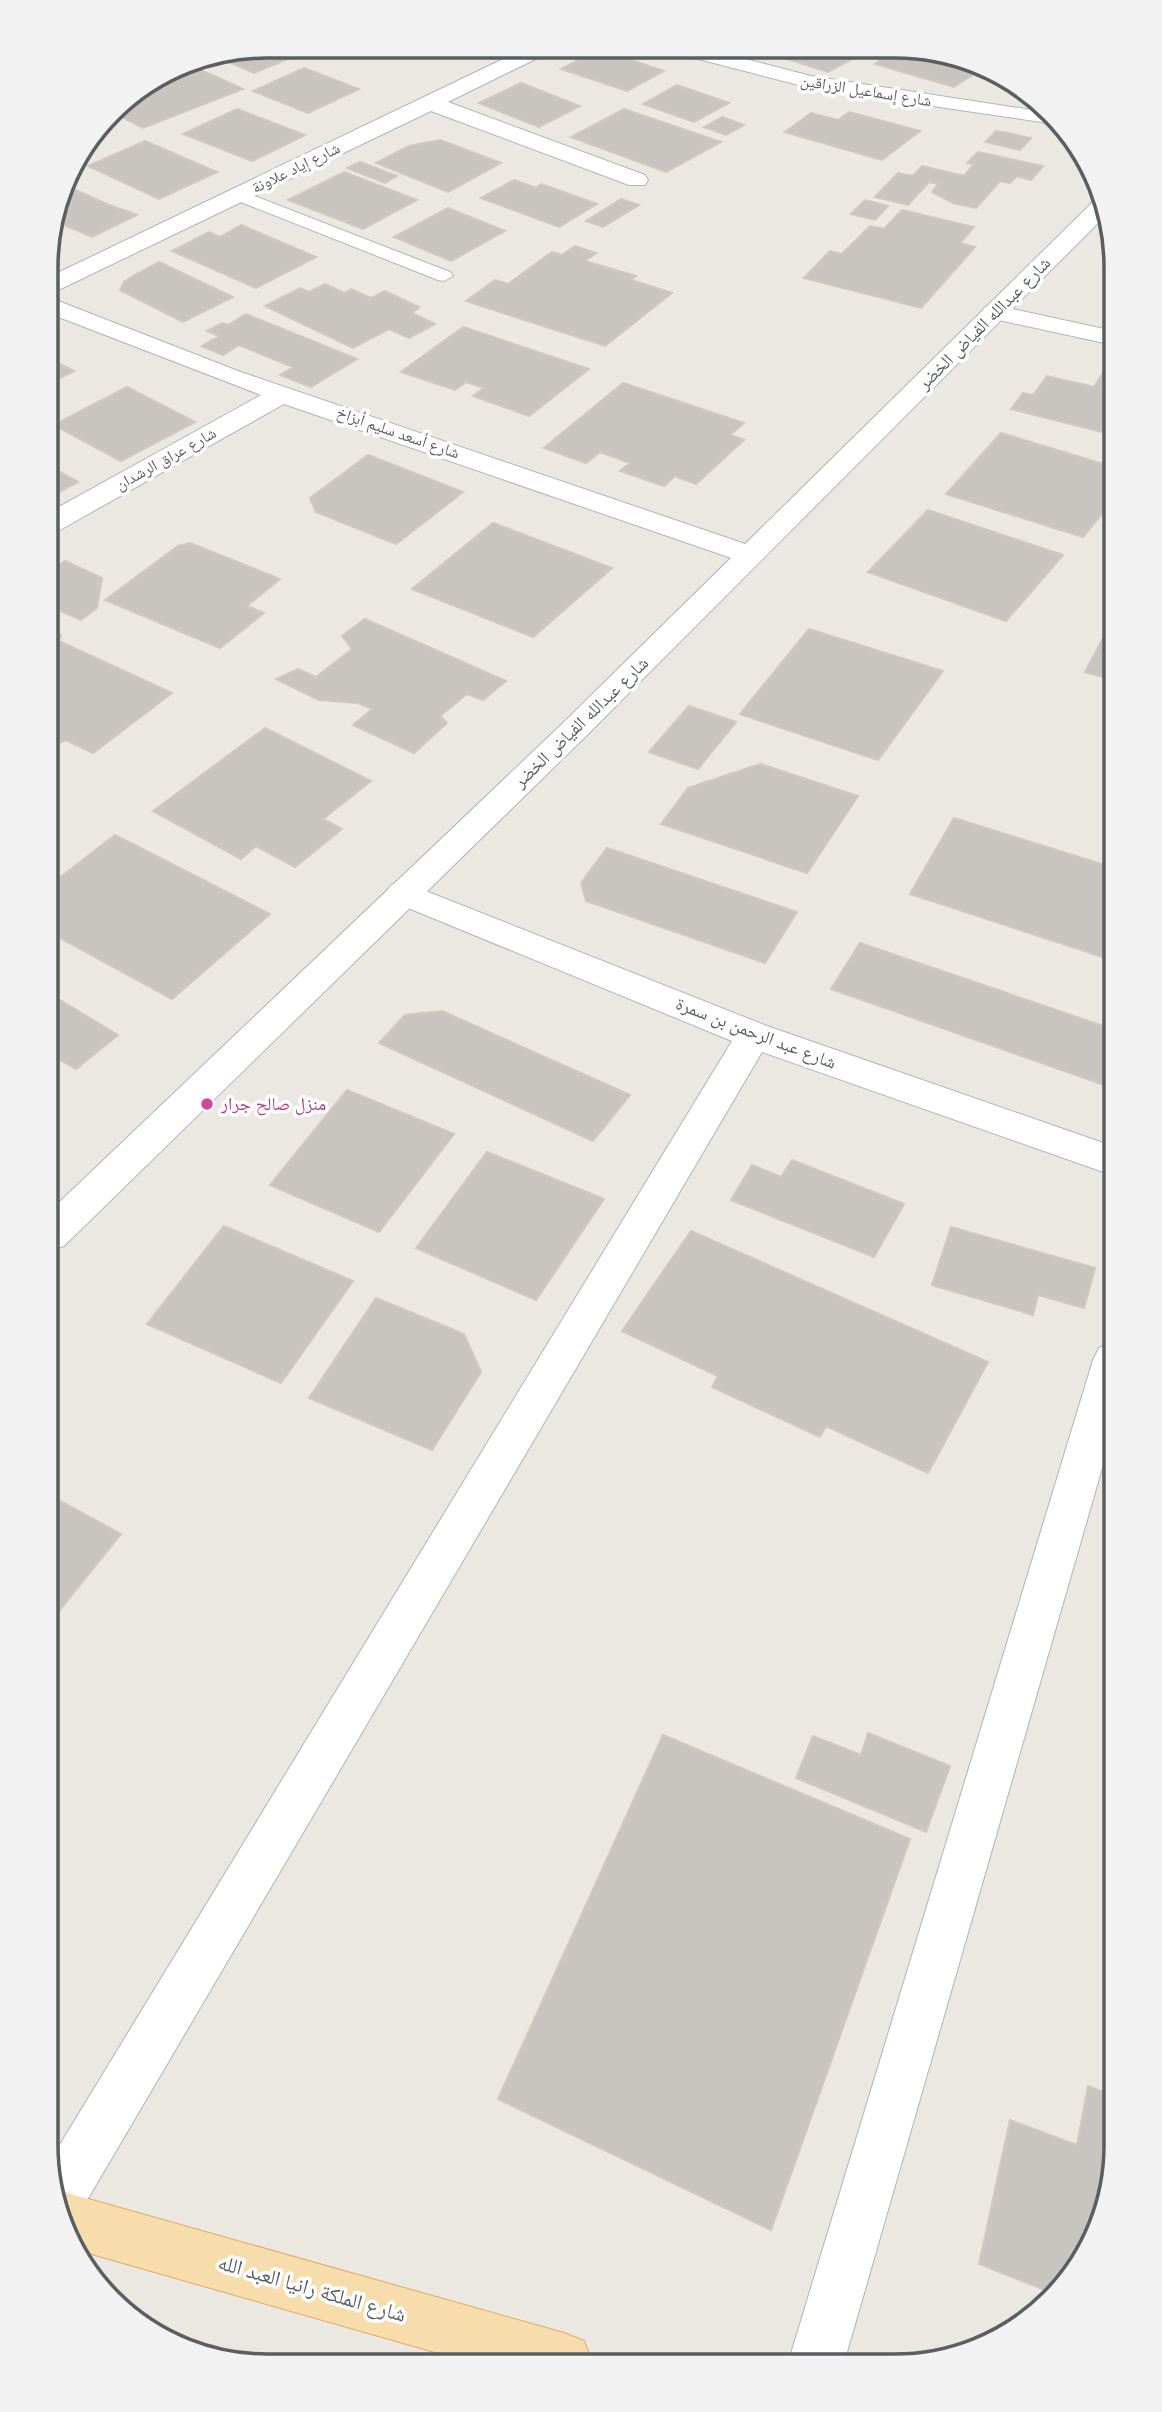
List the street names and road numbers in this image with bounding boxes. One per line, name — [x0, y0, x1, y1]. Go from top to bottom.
street label: شارع إسماعيل الزراقين — [799, 71, 933, 111]
street label: شارع إياد علاونة — [249, 138, 343, 198]
street label: شارع عبدالله الفياض الخضر — [912, 252, 1055, 395]
street label: شارع أسعد سليم أبزاخ — [334, 403, 462, 463]
street label: شارع عراق الرشدان — [112, 423, 220, 495]
street label: شارع عبدالله الفياض الخضر — [508, 652, 653, 793]
street label: شارع عبد الرحمن بن سمرة — [673, 992, 839, 1074]
street label: شارع الملكة رانيا العبد الله — [215, 2250, 409, 2328]

